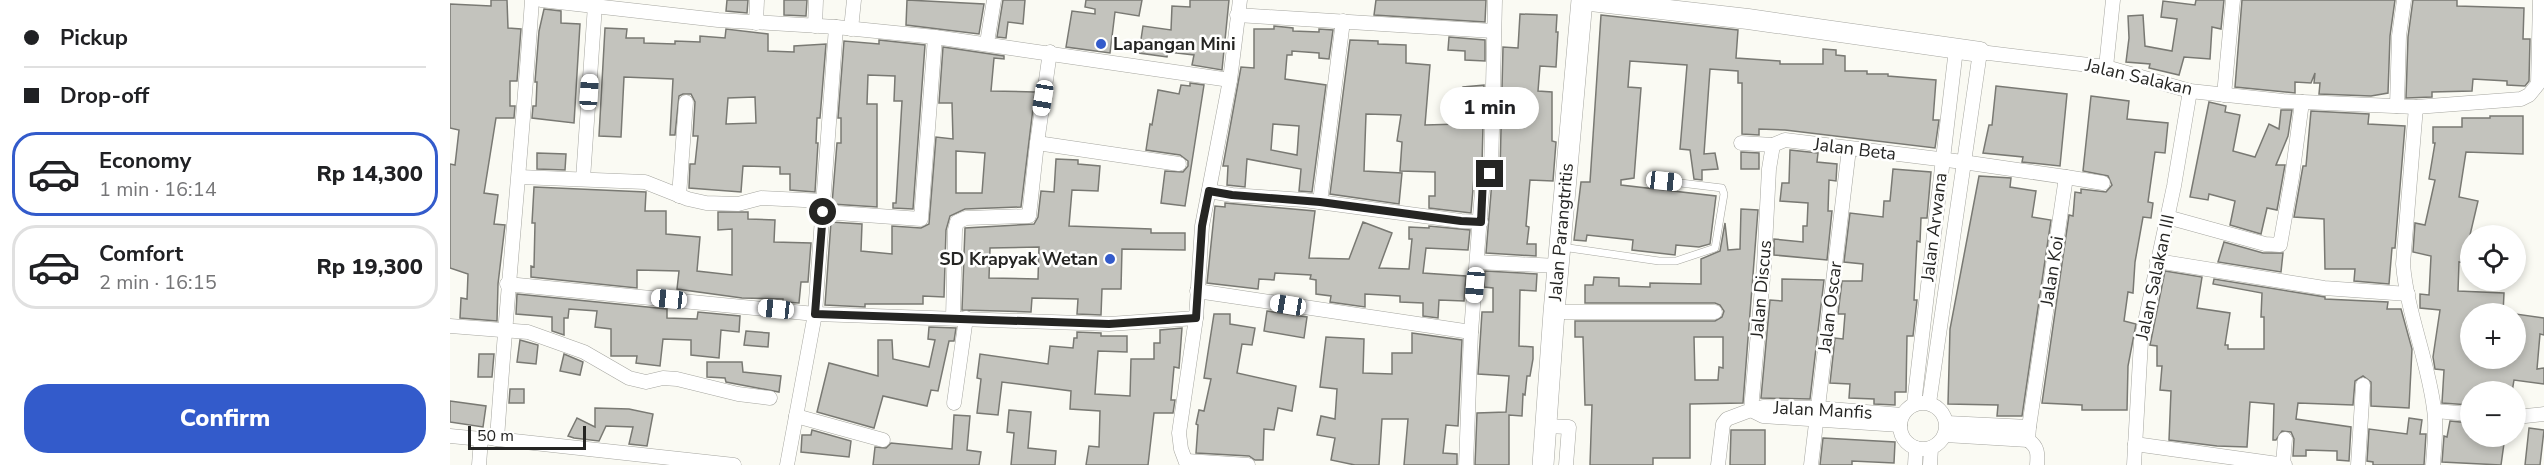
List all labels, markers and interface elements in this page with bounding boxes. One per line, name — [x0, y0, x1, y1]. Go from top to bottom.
text: Pickup — [60, 23, 128, 53]
place label: Lapangan Mini — [1113, 32, 1236, 56]
marker: Lapangan Mini — [1094, 37, 1108, 51]
street label: Jalan Salakan — [2082, 53, 2195, 101]
car — [579, 73, 599, 111]
car — [1031, 79, 1055, 117]
text: Drop-off — [60, 81, 149, 111]
callout: 1 min — [1440, 87, 1540, 129]
text: 1 min — [1463, 94, 1516, 121]
street label: Jalan Beta — [1812, 132, 1897, 166]
text: Economy — [99, 146, 191, 176]
icon: car — [27, 147, 81, 201]
text: Rp 14,300 — [316, 159, 423, 189]
route end — [1476, 160, 1503, 187]
street label: Jalan Parangtritis — [1543, 162, 1579, 303]
car — [1645, 170, 1683, 192]
street label: Jalan Arwana — [1915, 171, 1953, 284]
text: 1 min · 16:14 — [99, 176, 217, 203]
route start — [809, 198, 836, 225]
street label: Jalan Salakan III — [2130, 212, 2180, 343]
map controls — [2460, 225, 2526, 447]
button: locate — [2460, 225, 2526, 291]
street label: Jalan Koi — [2034, 234, 2069, 309]
text: Comfort — [99, 239, 183, 269]
street label: Jalan Discus — [1745, 239, 1777, 340]
icon: car — [27, 240, 81, 294]
place label: SD Krapyak Wetan — [939, 247, 1098, 271]
text: Rp 19,300 — [316, 252, 423, 282]
marker: SD Krapyak Wetan — [1103, 252, 1117, 266]
street label: Jalan Oscar — [1812, 259, 1848, 355]
car — [1464, 266, 1486, 304]
text: 2 min · 16:15 — [99, 269, 217, 296]
car — [650, 288, 688, 310]
car — [1269, 293, 1307, 317]
car — [757, 298, 795, 320]
button: + — [2460, 303, 2526, 369]
button: − — [2460, 381, 2526, 447]
button: Confirm — [24, 384, 426, 453]
street label: Jalan Manfis — [1772, 395, 1873, 425]
scale bar — [468, 423, 586, 450]
text: 50 m — [477, 425, 514, 447]

